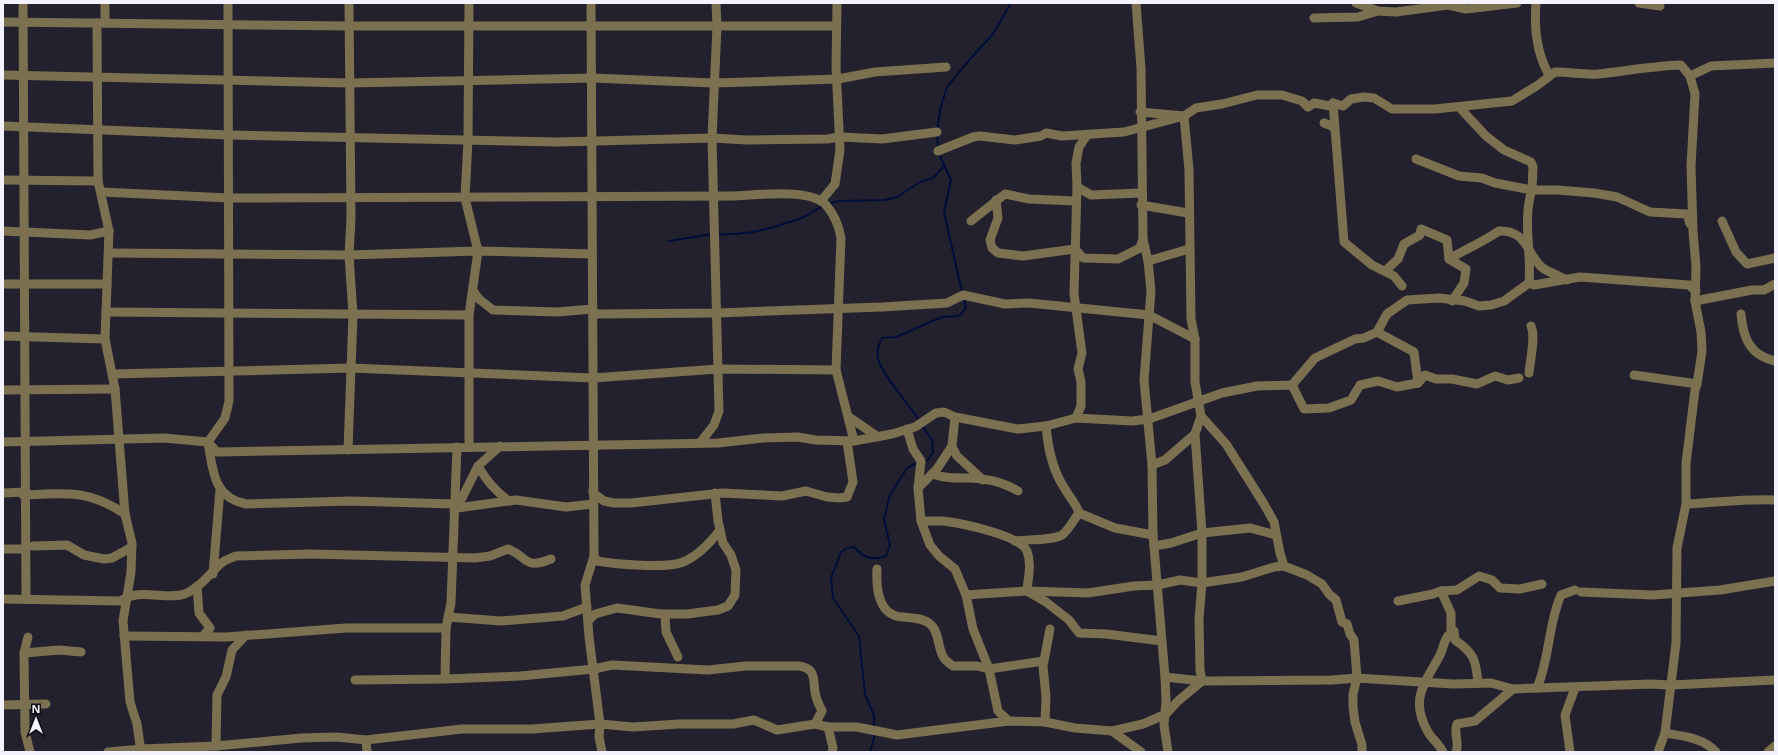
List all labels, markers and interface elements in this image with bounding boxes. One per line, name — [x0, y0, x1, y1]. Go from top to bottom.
north arrow — [16, 699, 56, 739]
text: N — [32, 701, 40, 716]

